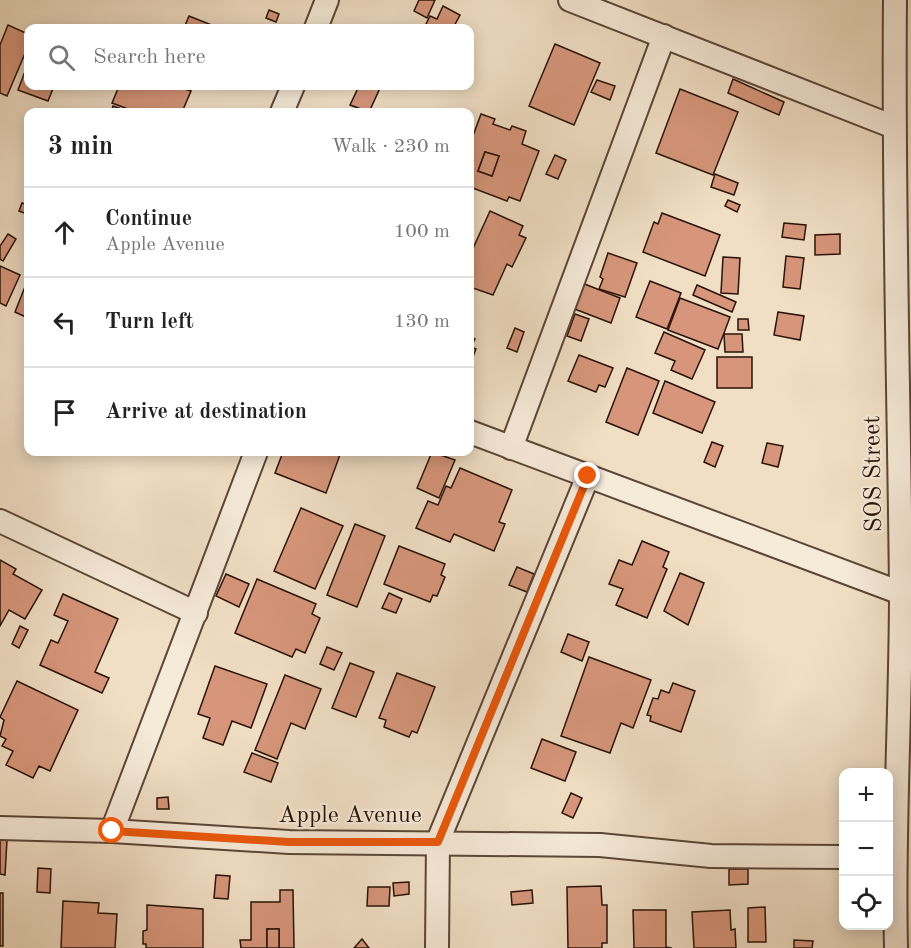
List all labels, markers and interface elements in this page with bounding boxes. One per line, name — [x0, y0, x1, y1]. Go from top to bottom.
search box — [24, 24, 474, 90]
icon: search — [45, 41, 78, 74]
text: Search here — [93, 46, 206, 68]
text: 3 min — [48, 134, 113, 160]
text: Walk · 230 m — [331, 137, 450, 157]
text: Continue — [105, 208, 192, 230]
icon: ahead — [48, 216, 81, 249]
text: 100 m — [394, 222, 450, 242]
text: Apple Avenue — [105, 235, 225, 255]
icon: left — [48, 306, 81, 339]
text: Turn left — [105, 311, 194, 333]
text: 130 m — [394, 312, 450, 332]
icon: arrive — [48, 396, 81, 429]
text: Arrive at destination — [105, 401, 307, 423]
street label: SOS Street — [861, 415, 887, 533]
route end — [574, 462, 600, 488]
map controls — [839, 768, 893, 930]
button: + — [839, 768, 893, 822]
street label: Apple Avenue — [278, 804, 422, 828]
route start — [98, 817, 124, 843]
button: − — [839, 822, 893, 876]
button: locate — [839, 876, 893, 930]

